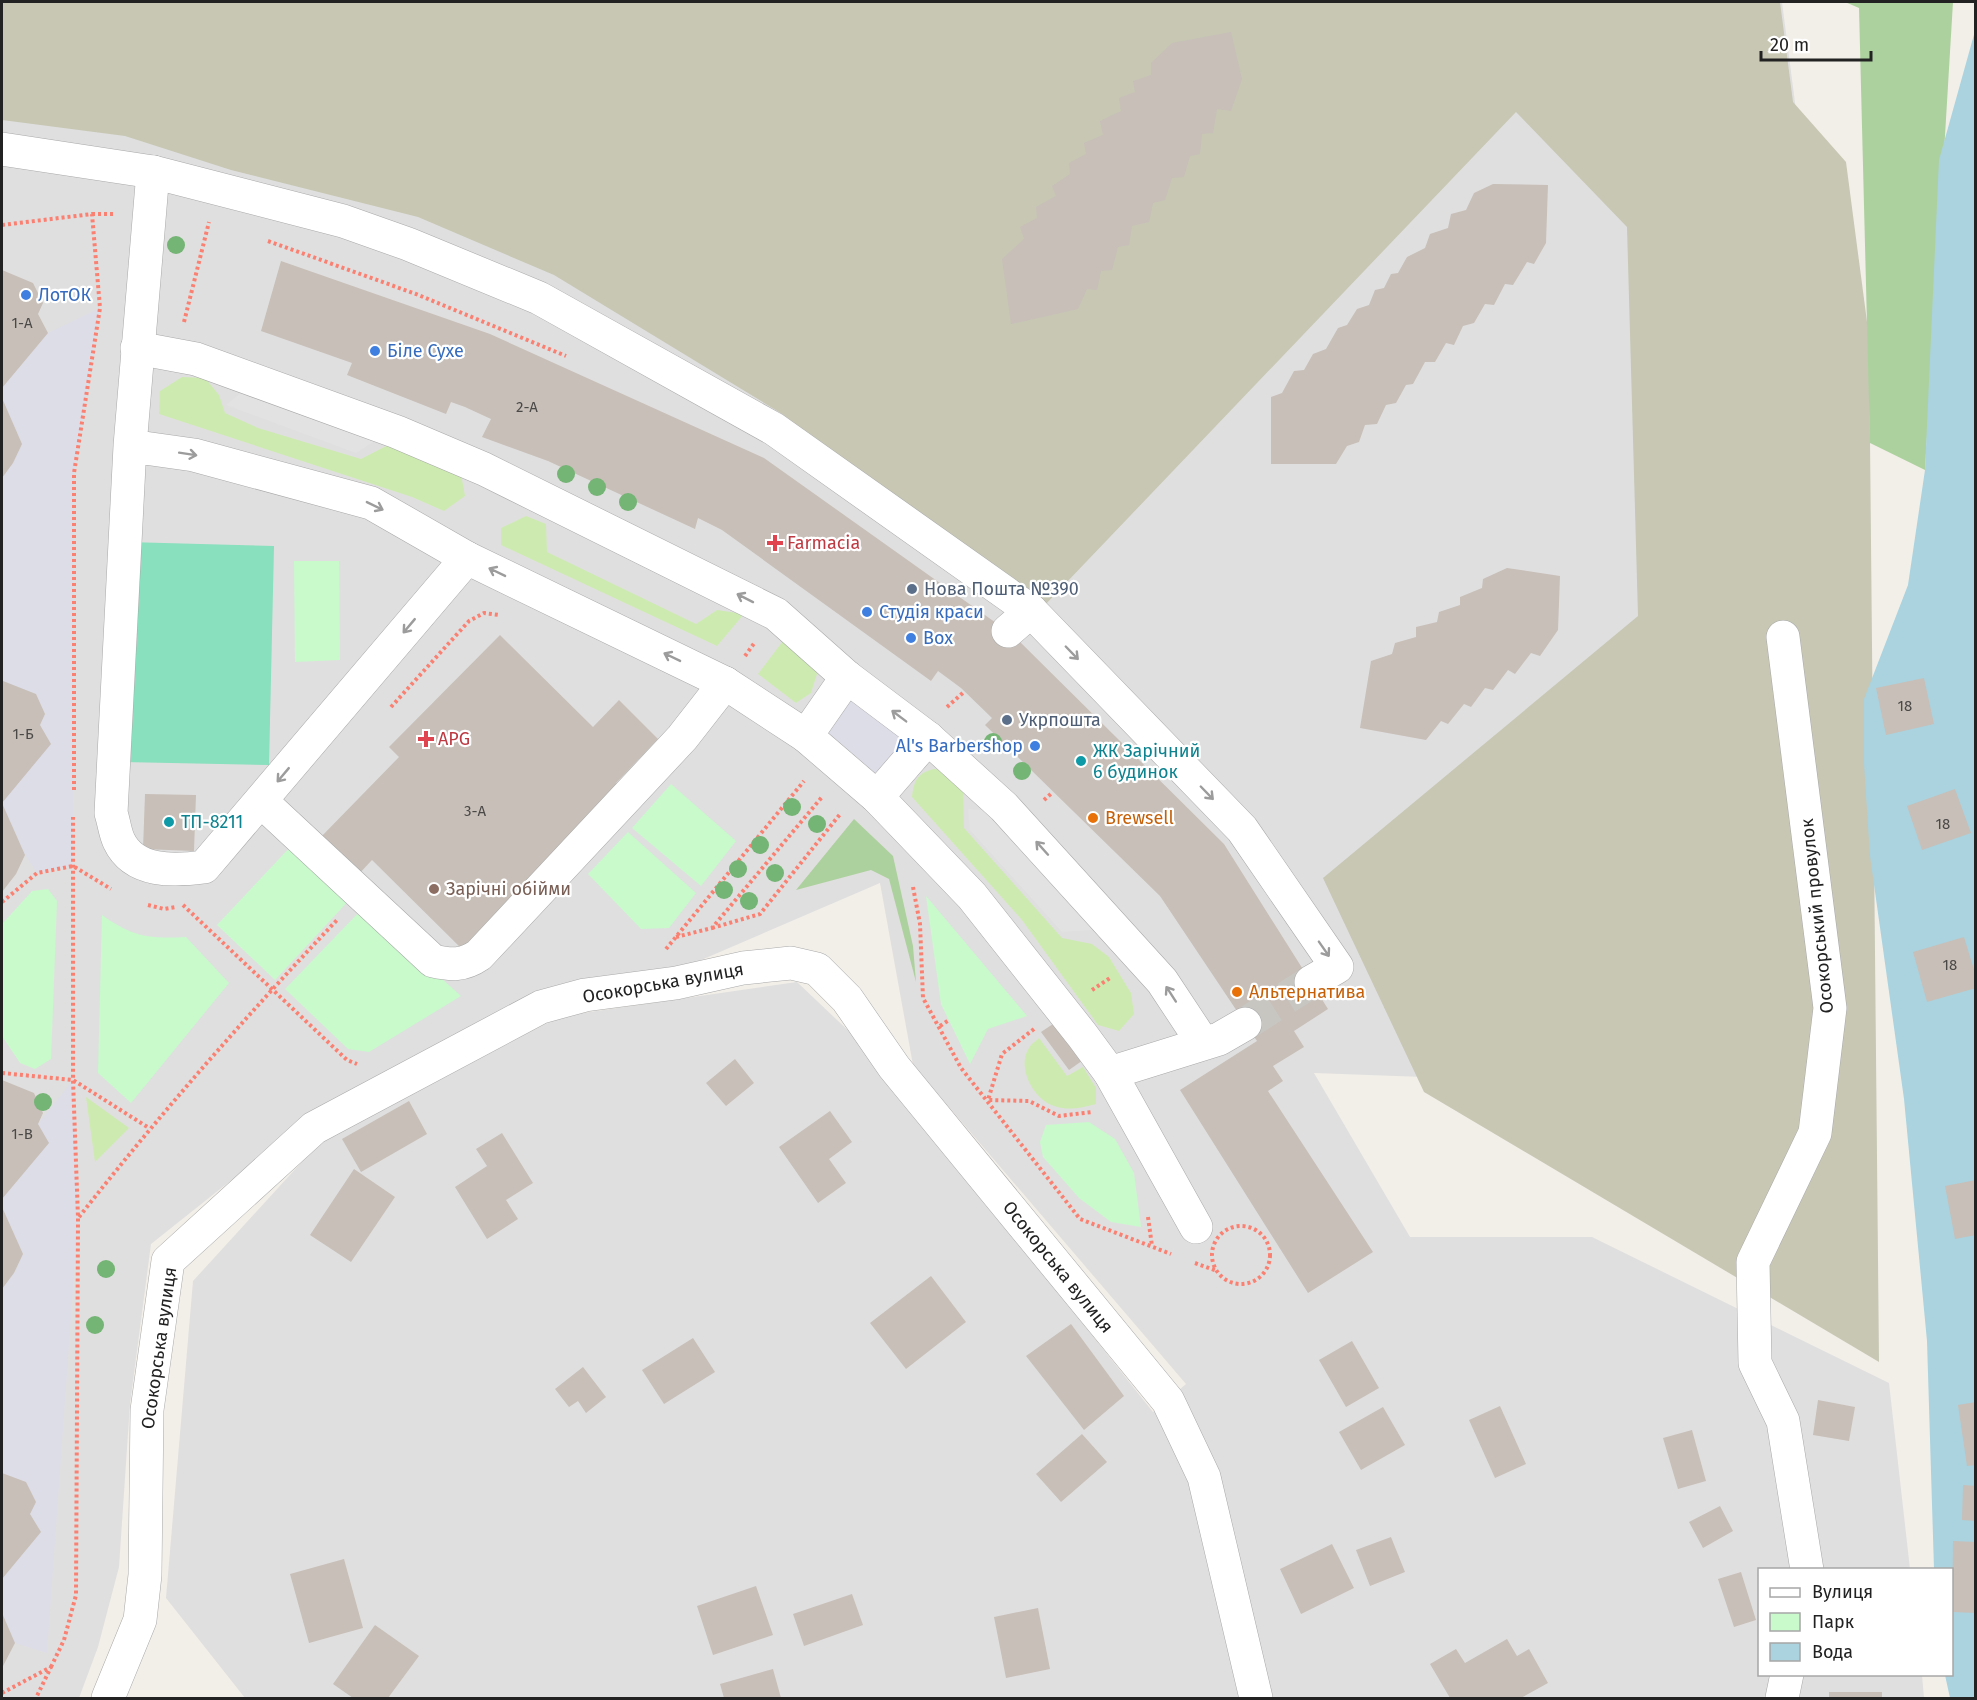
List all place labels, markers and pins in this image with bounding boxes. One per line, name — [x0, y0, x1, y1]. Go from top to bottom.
place label: ЛотОК — [38, 284, 91, 306]
marker: ЛотОК — [19, 288, 33, 302]
place label: Біле Сухе — [387, 340, 464, 362]
marker: Біле Сухе — [368, 344, 382, 358]
place label: Farmacia — [787, 532, 860, 554]
marker: Farmacia — [768, 536, 782, 550]
place label: Нова Пошта №390 — [924, 578, 1079, 600]
marker: Нова Пошта №390 — [905, 582, 919, 596]
place label: Студія краси — [879, 601, 984, 623]
marker: Студія краси — [860, 605, 874, 619]
place label: Box — [923, 627, 953, 649]
marker: Box — [904, 631, 918, 645]
place label: Укрпошта — [1019, 709, 1101, 731]
marker: Укрпошта — [1000, 713, 1014, 727]
place label: APG — [438, 728, 470, 750]
marker: APG — [419, 732, 433, 746]
place label: Al's Barbershop — [896, 735, 1023, 757]
marker: Al's Barbershop — [1028, 739, 1042, 753]
place label: ЖК Зарічний 6 будинок — [1093, 740, 1200, 783]
marker: ЖК Зарічний 6 будинок — [1074, 754, 1088, 768]
place label: Brewsell — [1105, 807, 1174, 829]
place label: ТП-8211 — [181, 811, 243, 833]
marker: Brewsell — [1086, 811, 1100, 825]
marker: ТП-8211 — [162, 815, 176, 829]
place label: Зарічні обійми — [446, 878, 571, 900]
marker: Зарічні обійми — [427, 882, 441, 896]
place label: Альтернатива — [1249, 981, 1365, 1003]
marker: Альтернатива — [1230, 985, 1244, 999]

